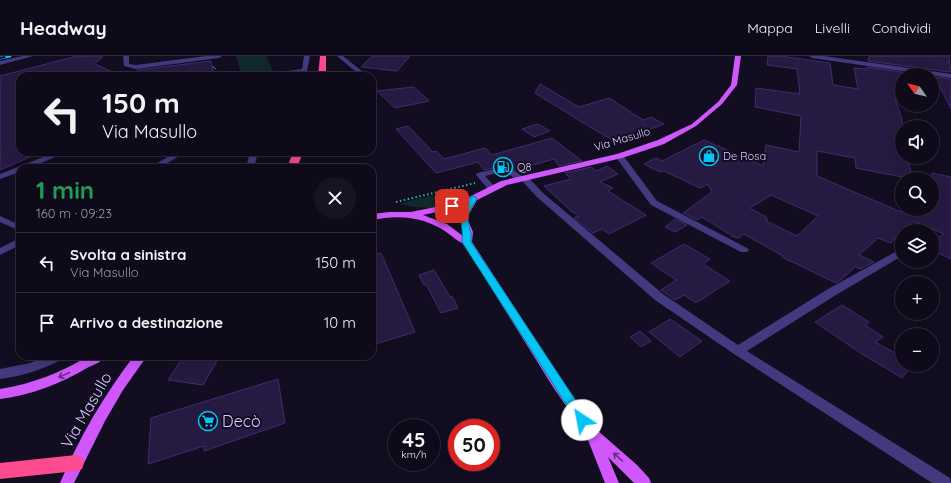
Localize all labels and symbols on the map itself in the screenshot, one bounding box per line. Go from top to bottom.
north arrow [895,68,939,112]
street label: Via Masullo [592,124,652,154]
shop icon: De Rosa [698,145,720,167]
place label: De Rosa [723,149,766,163]
fuel station icon: Q8 [492,156,514,178]
place label: Q8 [517,160,532,174]
pin [435,189,469,223]
street label: Via Masullo [56,368,116,452]
one-way arrow [59,372,71,379]
position arrow [561,399,603,441]
supermarket icon: Decò [197,410,219,432]
place label: Decò [222,411,261,431]
speed limit sign: 50 [448,419,500,471]
one-way arrow [613,452,623,462]

